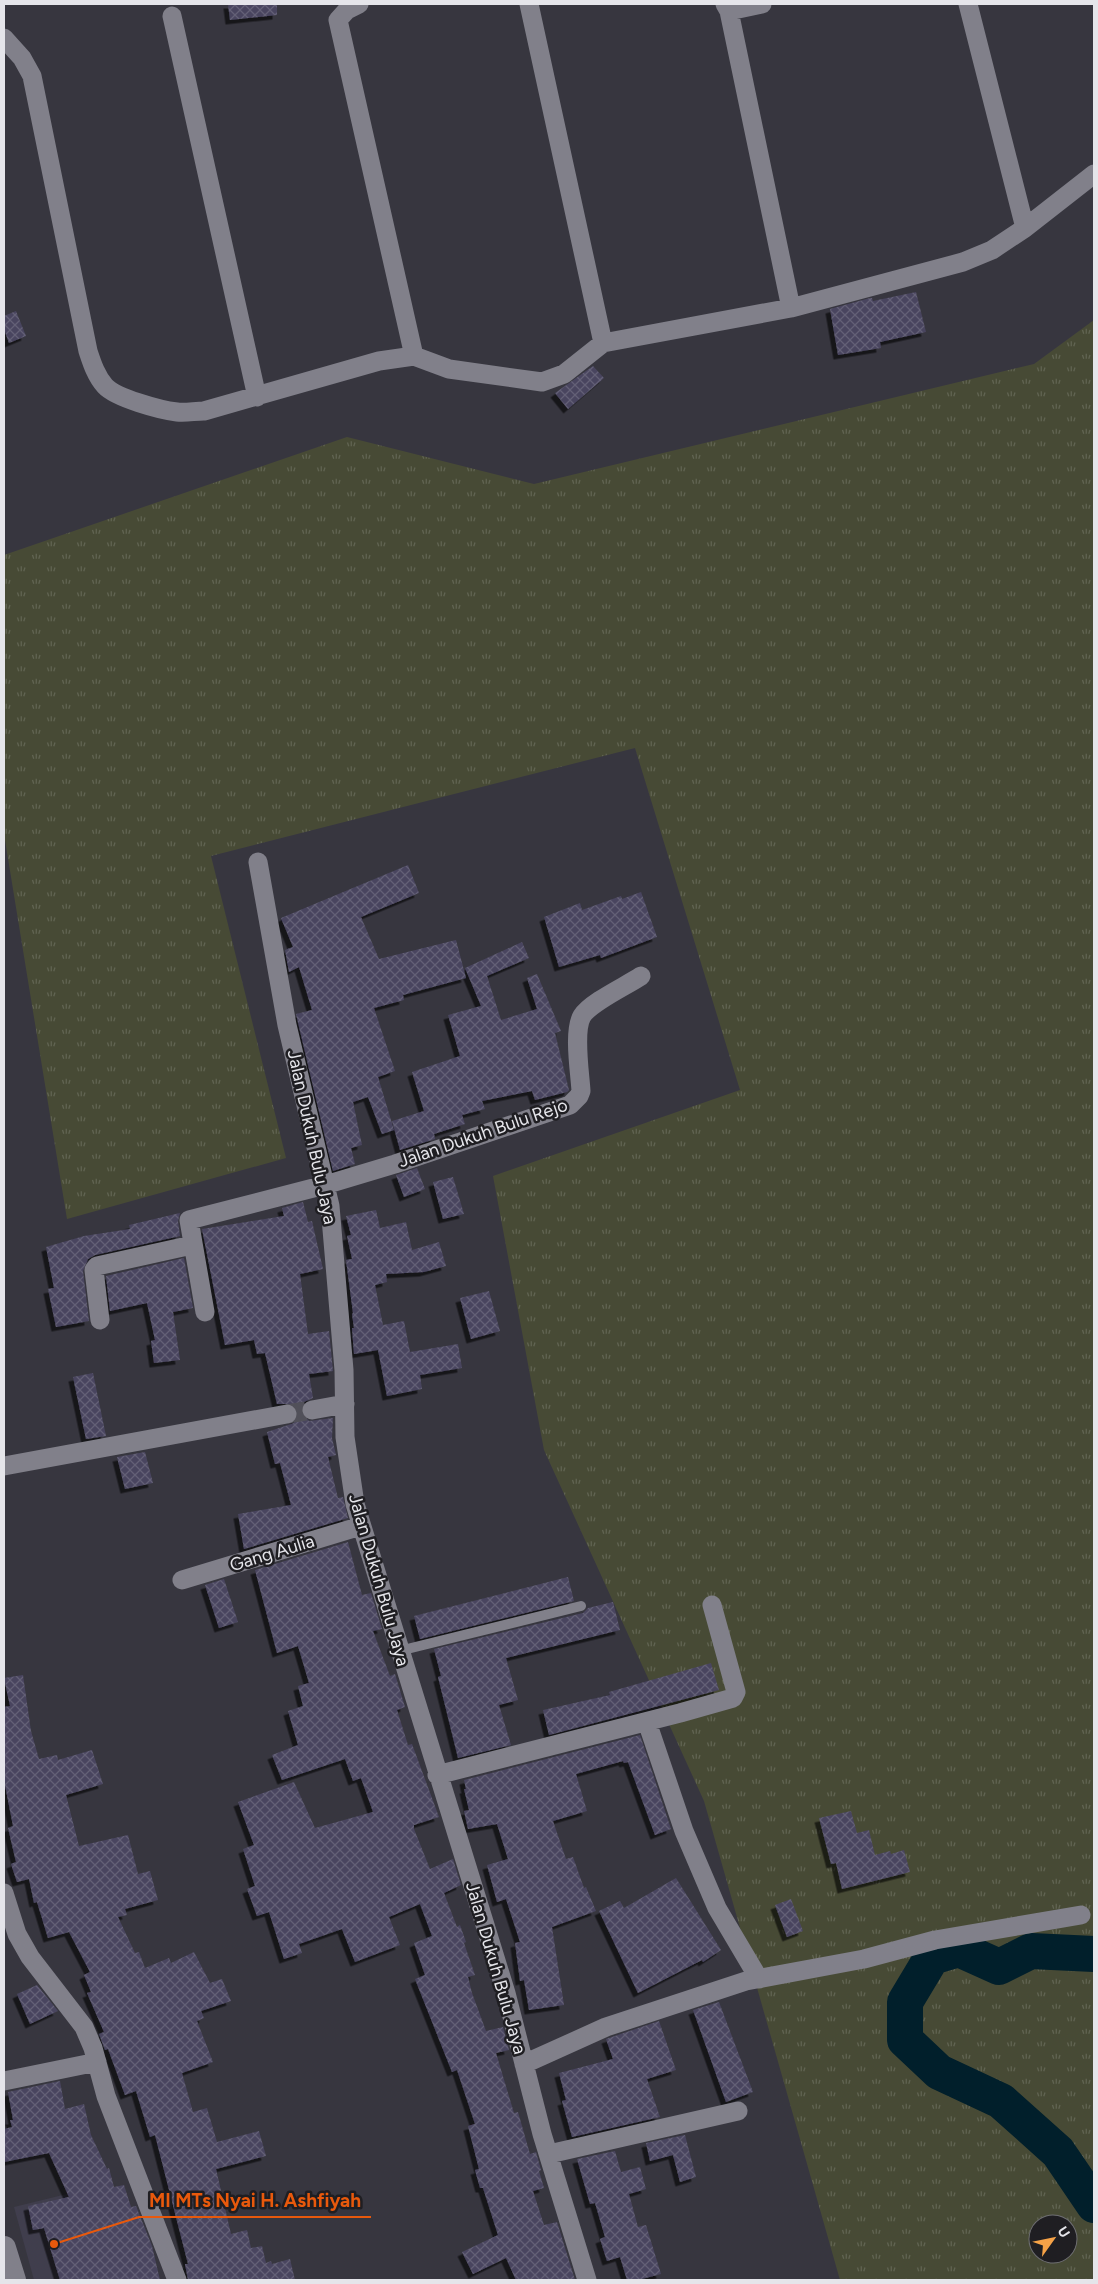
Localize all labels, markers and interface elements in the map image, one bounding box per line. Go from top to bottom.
street label: Jalan Dukuh Bulu Jaya [283,1048,341,1226]
street label: Jalan Dukuh Bulu Rejo [395,1094,571,1172]
street label: Jalan Dukuh Bulu Jaya [344,1491,414,1669]
street label: Gang Aulia [227,1530,317,1576]
street label: Jalan Dukuh Bulu Jaya [461,1879,531,2057]
callout: MI MTs Nyai H. Ashfiyah [139,2183,371,2217]
text: MI MTs Nyai H. Ashfiyah [149,2189,361,2212]
north arrow [1028,2214,1078,2264]
text: U [1054,2223,1073,2241]

